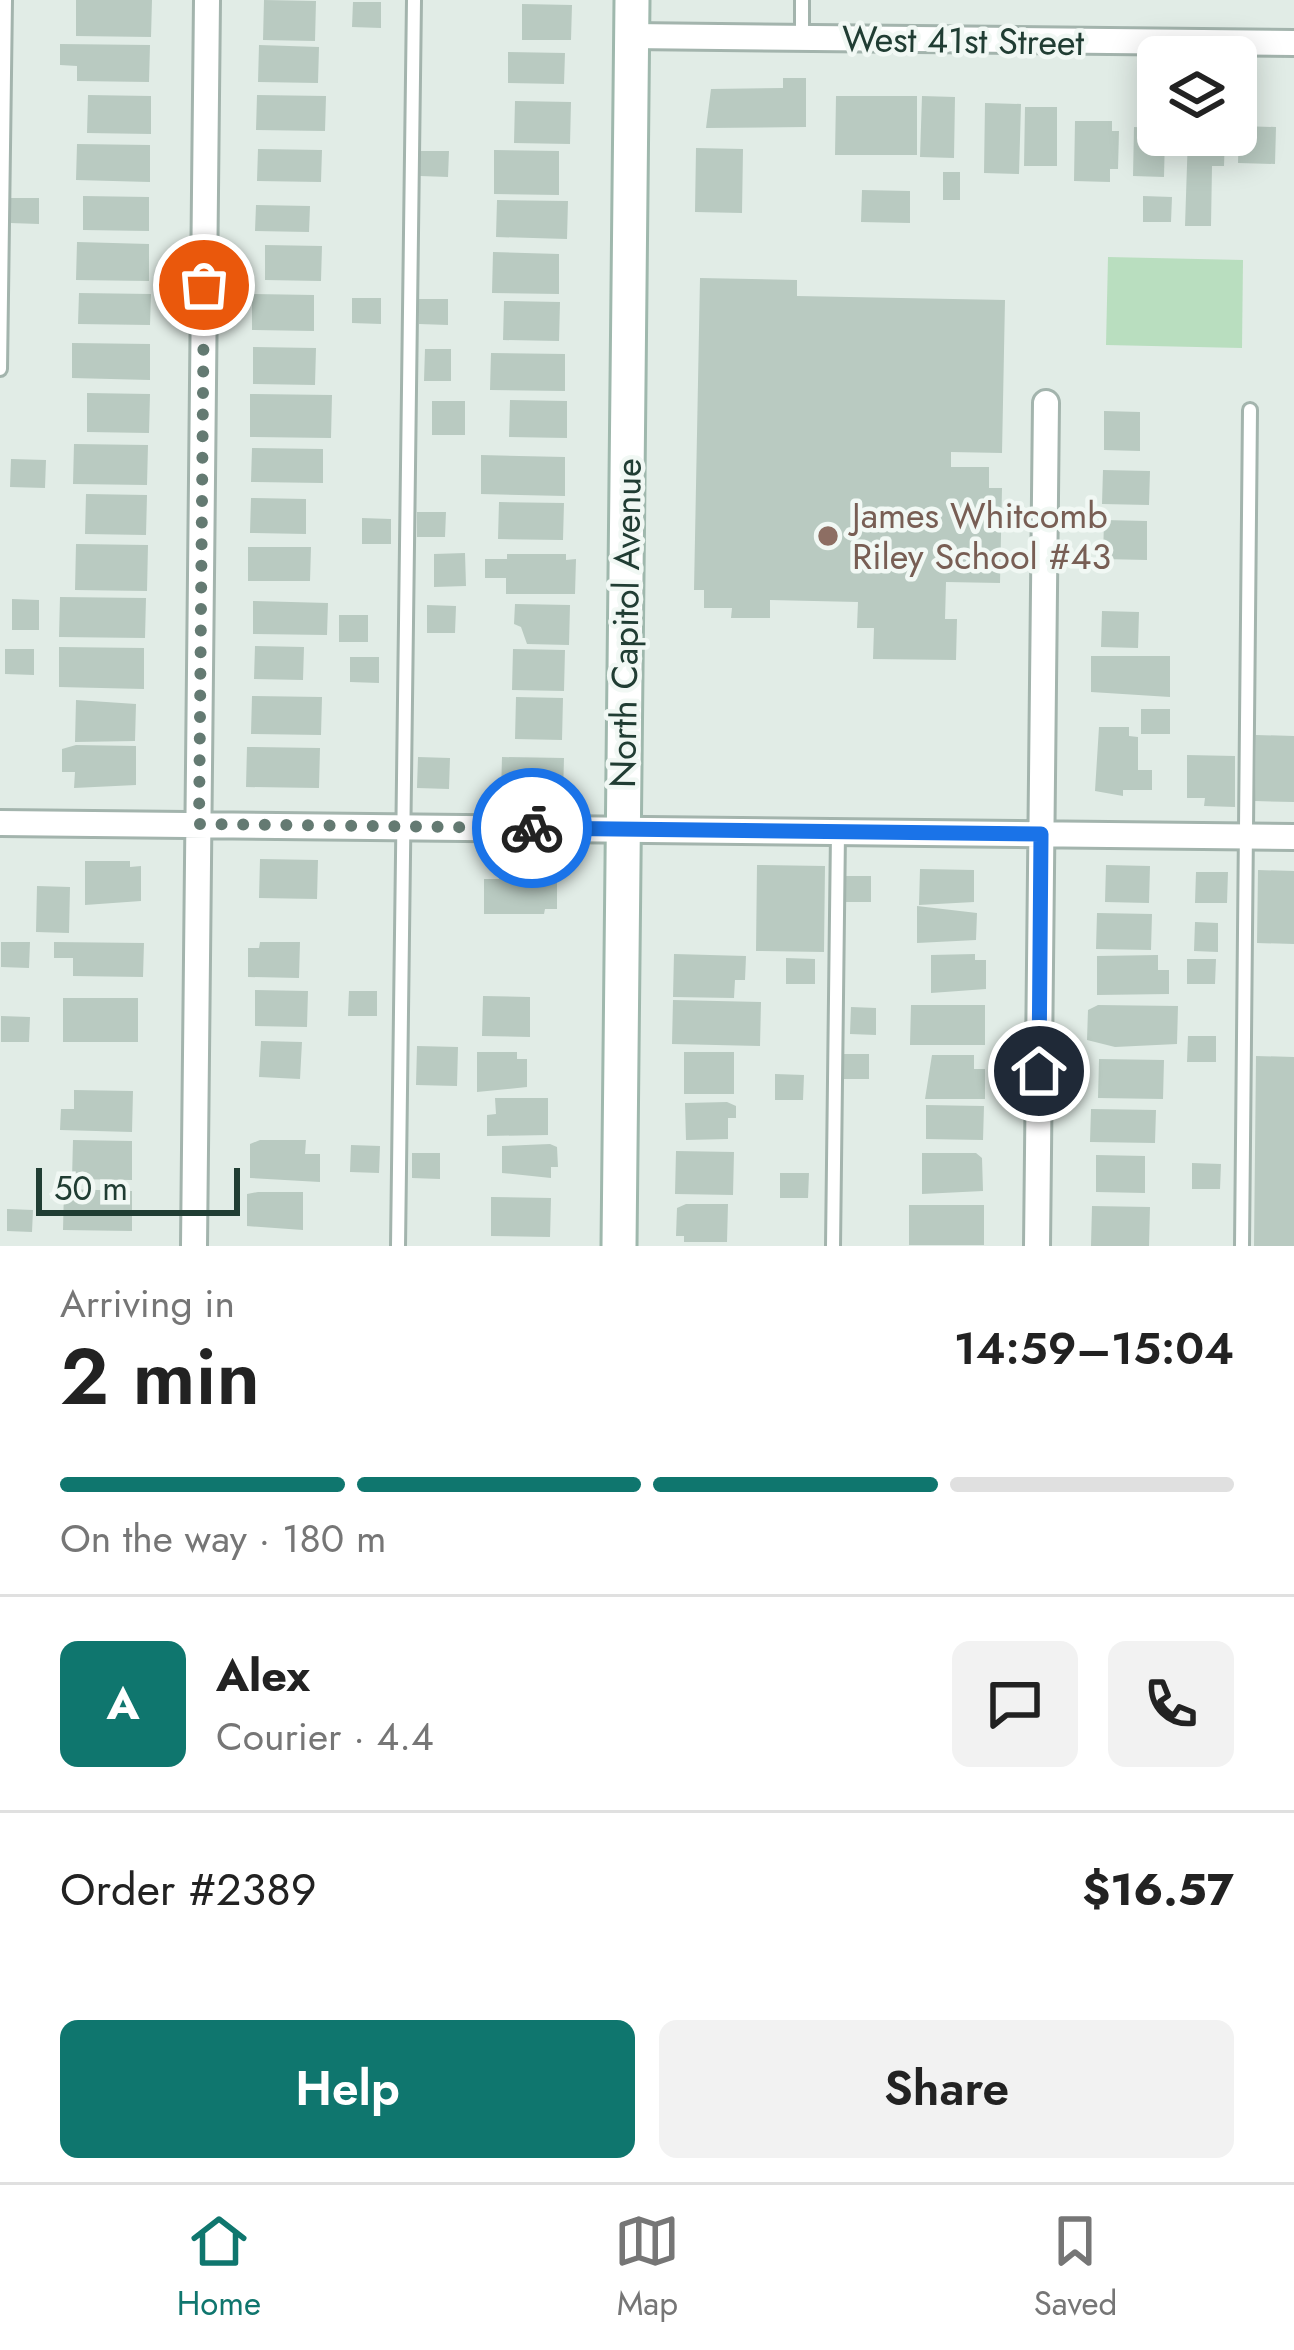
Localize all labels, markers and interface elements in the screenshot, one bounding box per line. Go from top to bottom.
street label: West 41st Street [841,12,1085,68]
map controls [1137,36,1257,156]
button: layers [1137,36,1257,156]
pin [153,234,255,336]
icon: bag [171,252,237,318]
street label: North Capitol Avenue [596,458,654,788]
place label: James Whitcomb Riley School #43 [848,489,1111,582]
marker: James Whitcomb Riley School #43 [815,523,841,549]
courier [472,768,592,888]
icon: bike [499,795,565,861]
pin [988,1020,1090,1122]
icon: home [1006,1038,1072,1104]
scale bar [36,1162,240,1215]
text: 50 m [54,1165,128,1212]
text: Arriving in [60,1275,235,1332]
text: 14:59–15:04 [954,1316,1234,1381]
text: 2 min [60,1321,260,1433]
text: On the way · 180 m [60,1510,386,1567]
button: chat [952,1641,1078,1767]
button: phone [1108,1641,1234,1767]
text: Alex [216,1643,310,1708]
text: A [106,1671,140,1736]
text: Courier · 4.4 [216,1708,434,1765]
text: Order #2389 [60,1857,317,1922]
text: $16.57 [1082,1857,1234,1922]
button: Help [60,2020,635,2158]
button: Share [659,2020,1234,2158]
tab: Home [177,2208,261,2327]
tab: Map [614,2208,680,2327]
tab: Saved [1034,2208,1117,2327]

